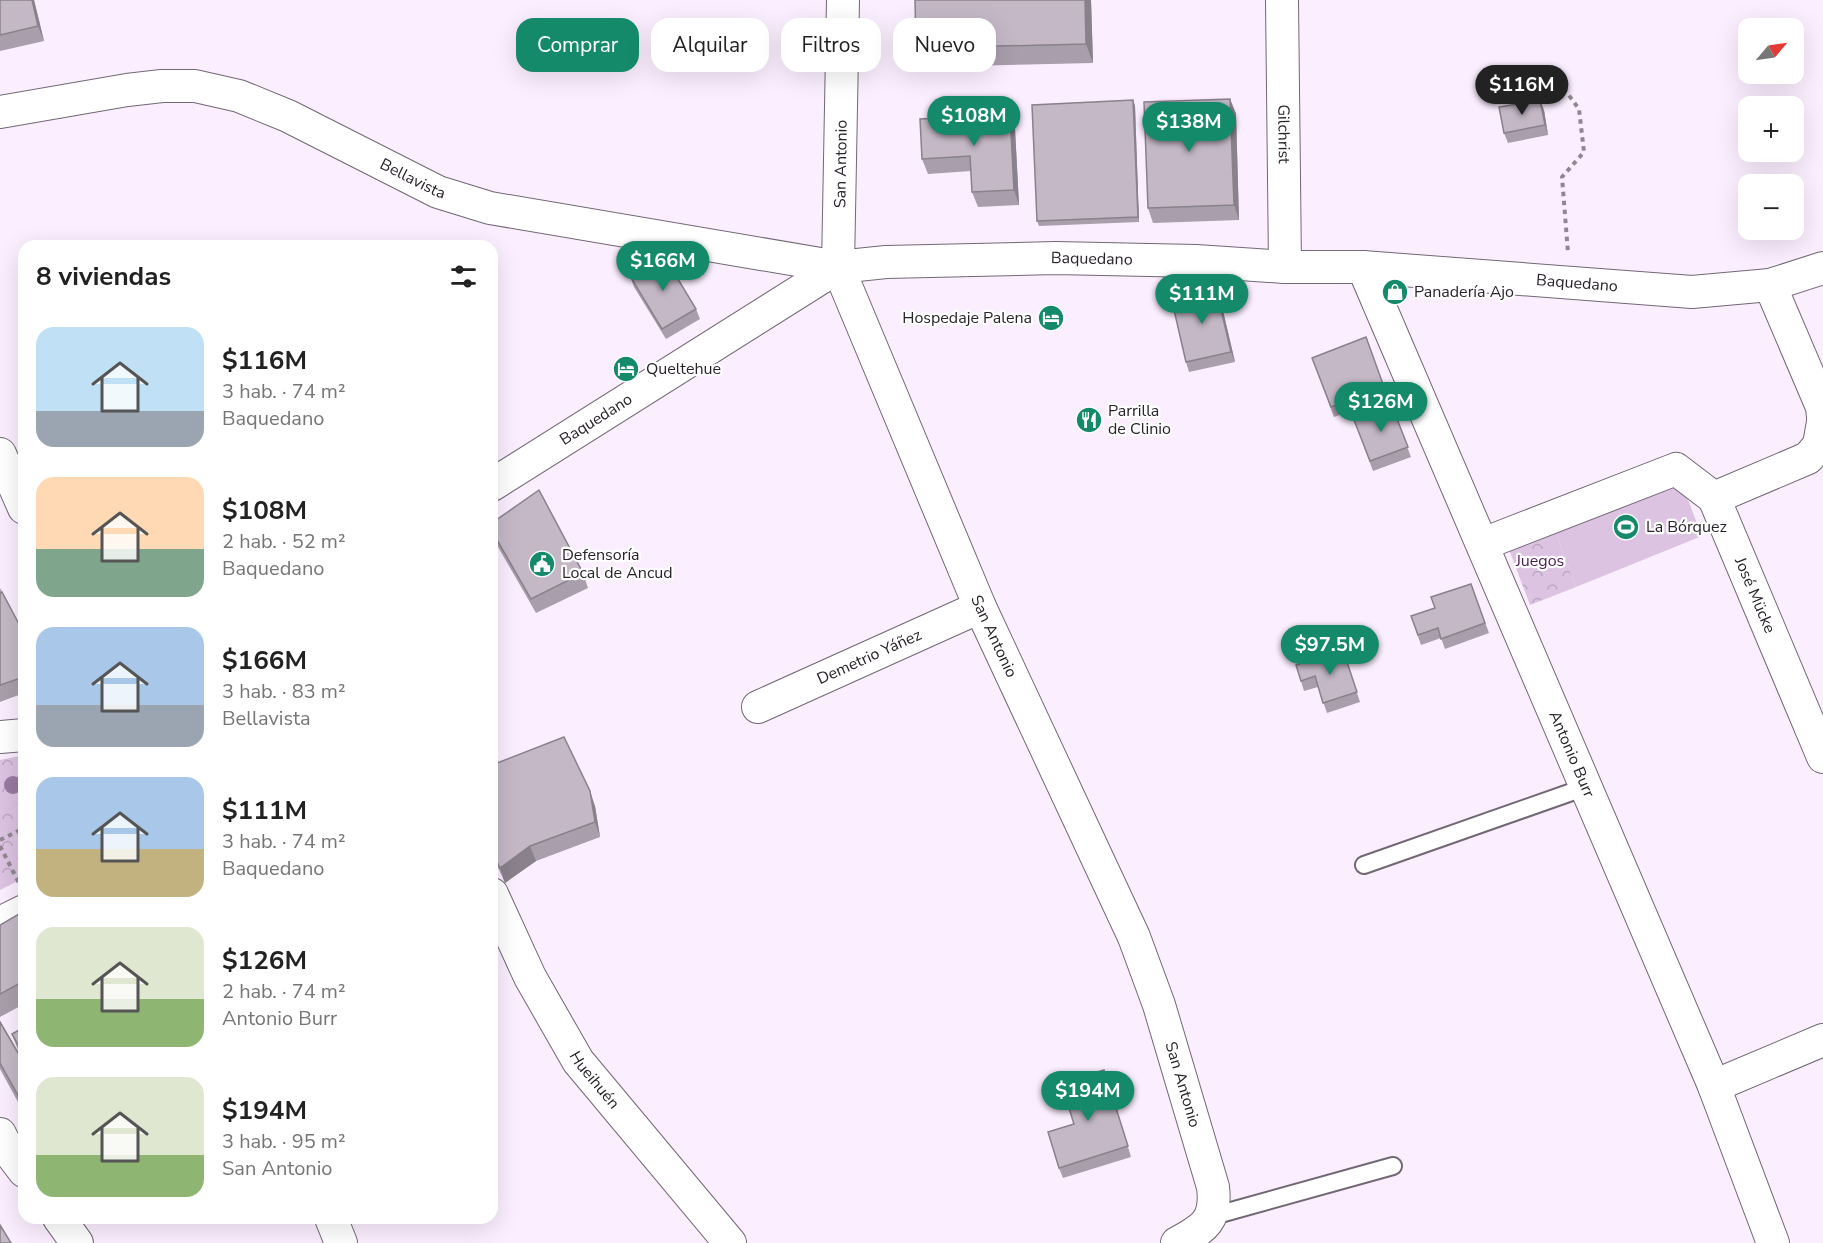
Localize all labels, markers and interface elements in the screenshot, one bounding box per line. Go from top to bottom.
chip: Comprar [516,18,639,72]
chip: Alquilar [651,18,769,72]
chip: Filtros [781,18,881,72]
chip: Nuevo [893,18,996,72]
north arrow [1738,18,1804,84]
map controls [1738,18,1804,240]
pin: $116M [1480,65,1564,116]
text: $116M [1489,71,1555,98]
pin: $108M [932,96,1016,147]
button: + [1738,96,1804,162]
text: $108M [941,102,1007,129]
pin: $138M [1147,102,1231,153]
street label: Gilchrist [1272,104,1295,164]
text: $138M [1156,108,1222,135]
street label: San Antonio [829,120,853,208]
street label: Bellavista [376,153,448,205]
button: − [1738,174,1804,240]
pin: $166M [621,241,705,292]
text: $166M [630,247,696,274]
street label: Baquedano [1051,247,1133,271]
text: 8 viviendas [36,259,171,294]
icon: filters [447,260,480,293]
street label: Baquedano [1535,269,1619,297]
pin: $111M [1160,274,1244,325]
shop icon: Panadería Ajo [1380,277,1410,307]
text: $111M [1169,280,1235,307]
place label: Panadería Ajo [1414,281,1514,303]
hotel icon: Hospedaje Palena [1036,303,1066,333]
place label: Hospedaje Palena [902,307,1032,329]
text: $116M [222,343,307,378]
icon: home [84,351,156,423]
hotel icon: Queltehue [611,354,641,384]
place label: Queltehue [646,358,721,380]
text: 3 hab. · 74 m² [222,378,346,405]
pin: $126M [1339,382,1423,433]
street label: Baquedano [556,388,637,451]
text: $126M [1348,388,1414,415]
place label: Parrilla de Clinio [1108,400,1171,440]
text: Baquedano [222,405,324,432]
restaurant icon: Parrilla de Clinio [1074,405,1104,435]
text: $108M [222,493,307,528]
icon: home [84,501,156,573]
sports icon: La Bórquez [1611,512,1641,542]
place label: La Bórquez [1646,516,1727,538]
text: 2 hab. · 52 m² [222,528,346,555]
place label: Defensoría Local de Ancud [562,544,673,584]
public building icon: Defensoría Local de Ancud [527,549,557,579]
park label: Juegos [1515,550,1564,572]
street label: José Mücke [1729,553,1781,637]
text: Baquedano [222,555,324,582]
street label: San Antonio [965,592,1022,681]
street label: Demetrio Yáñez [813,624,925,690]
pin: $97.5M [1281,625,1379,676]
text: $97.5M [1295,631,1365,658]
text: $166M [222,643,307,678]
icon: home [84,651,156,723]
text: 3 hab. · 83 m² [222,678,346,705]
text: Bellavista [222,705,311,732]
street label: Antonio Burr [1543,707,1600,801]
text: $111M [222,793,307,828]
icon: home [84,801,156,873]
text: 3 hab. · 74 m² [222,828,346,855]
text: Baquedano [222,855,324,882]
text: $126M [222,943,307,978]
icon: home [84,951,156,1023]
text: 2 hab. · 74 m² [222,978,346,1005]
text: Antonio Burr [222,1005,337,1032]
street label: San Antonio [1159,1039,1206,1130]
street label: Hueihuén [564,1047,625,1114]
pin: $194M [1046,1071,1130,1122]
text: $194M [1055,1077,1121,1104]
text: $194M [222,1093,307,1128]
icon: home [84,1101,156,1173]
text: 3 hab. · 95 m² [222,1128,346,1155]
text: San Antonio [222,1155,332,1182]

